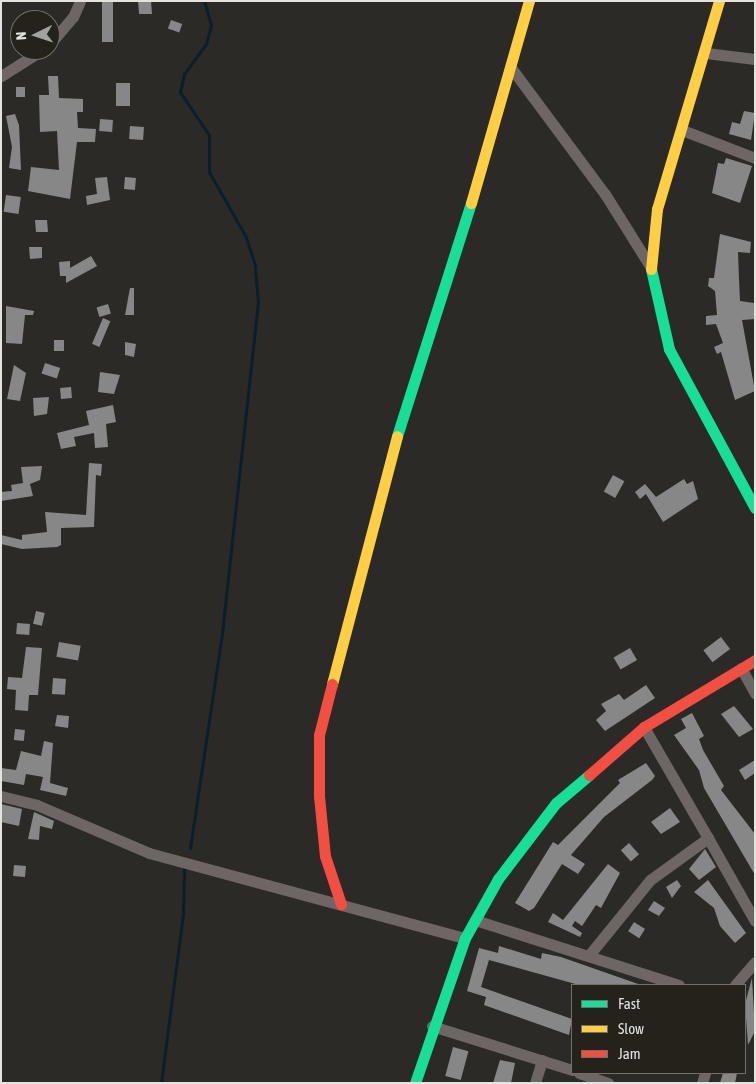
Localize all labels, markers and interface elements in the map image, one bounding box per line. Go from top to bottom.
north arrow [10,10,60,60]
text: N [13,31,29,41]
legend [571,984,746,1074]
text: Fast [618,995,640,1012]
text: Slow [618,1020,644,1037]
text: Jam [618,1045,641,1062]

